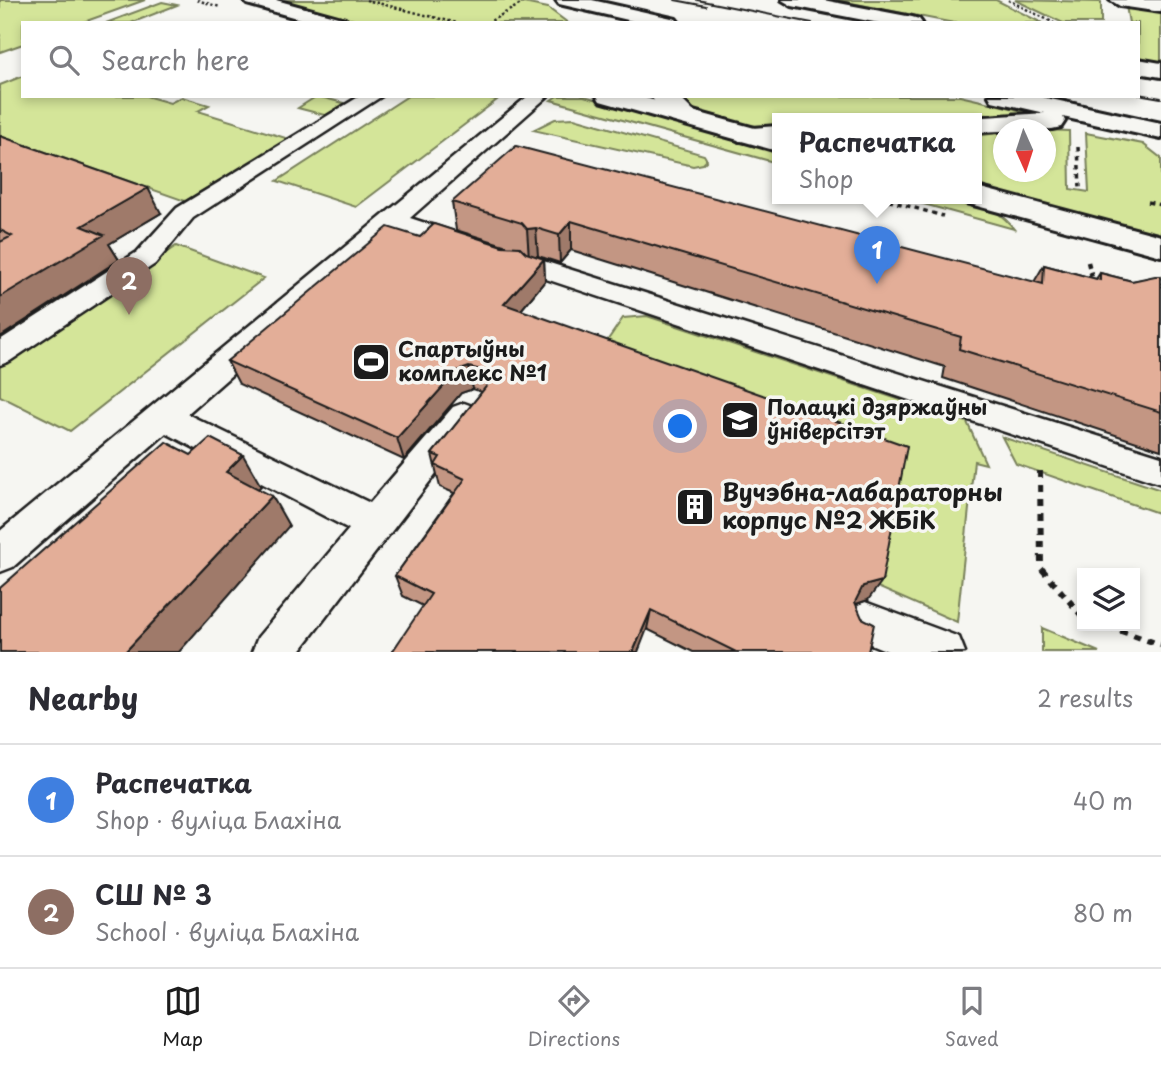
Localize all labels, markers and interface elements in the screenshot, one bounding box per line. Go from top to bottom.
search box [21,21,1140,98]
text: Search here [101,40,250,79]
icon: search [45,41,83,79]
popup [772,113,982,204]
north arrow [993,119,1056,182]
text: Распечатка [798,122,956,161]
text: Shop [798,161,853,196]
pin: 1 [854,226,900,284]
pin: 2 [106,257,152,315]
place label: Спартыўны комплекс №1 [398,332,547,388]
sports icon: Спартыўны комплекс №1 [350,341,392,383]
place label: Полацкі дзяржаўны ўніверсітэт [767,390,987,446]
school or university icon: Полацкі дзяржаўны ўніверсітэт [719,399,761,441]
your location [663,409,697,443]
place label: Вучэбна-лабараторны корпус №2 ЖБіК [722,473,1003,537]
building icon: Вучэбна-лабараторны корпус №2 ЖБіК [674,486,716,528]
map controls [1077,568,1140,631]
button: layers [1077,568,1140,631]
text: Nearby [28,675,138,720]
text: 2 results [1037,680,1133,715]
text: Распечатка [95,763,252,802]
text: 1 [46,783,57,818]
text: 40 m [1073,783,1133,818]
text: Shop · вуліца Блахіна [95,802,341,837]
text: СШ № 3 [95,875,212,914]
text: 2 [43,895,59,930]
text: 80 m [1073,895,1133,930]
text: School · вуліца Блахіна [95,914,359,949]
tab: Map [162,982,203,1052]
tab: Directions [528,982,620,1052]
tab: Saved [945,982,999,1052]

